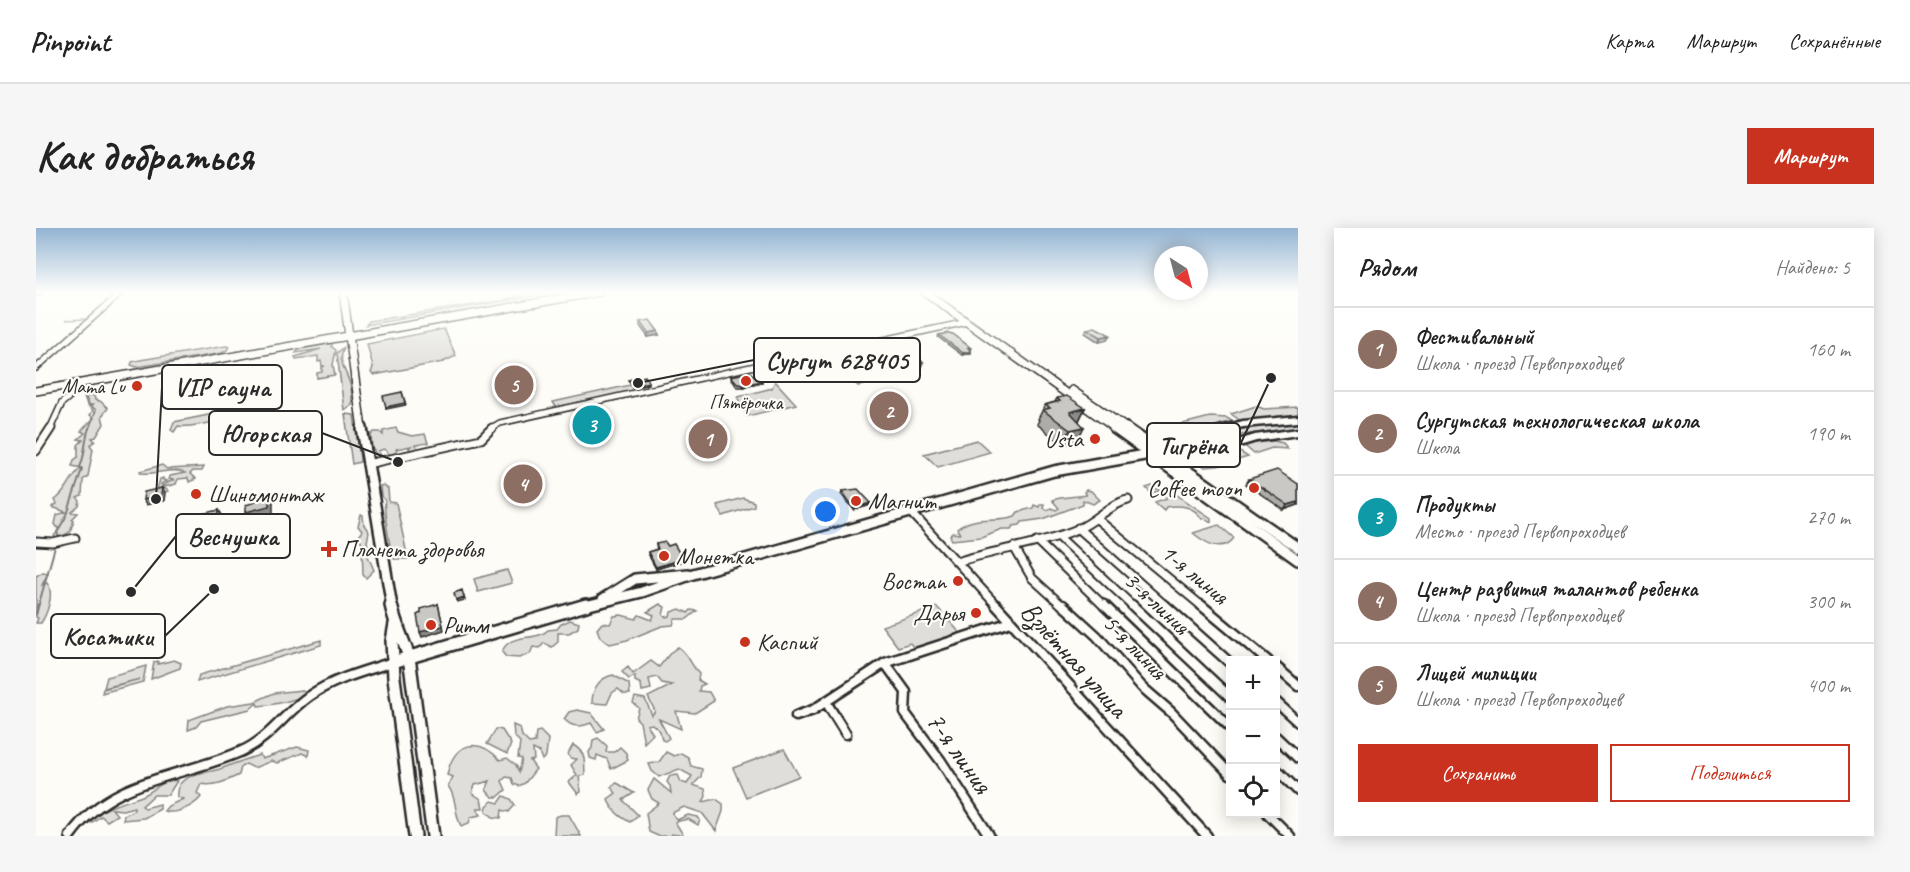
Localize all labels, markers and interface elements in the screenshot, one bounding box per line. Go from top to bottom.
text: Pinpoint [30,24,110,59]
text: Карта [1605,28,1654,54]
text: Маршрут [1687,28,1756,54]
text: Сохранённые [1789,28,1880,54]
button: Маршрут [1747,128,1874,184]
text: Как добраться [36,130,253,183]
north arrow [1154,246,1208,300]
text: Рядом [1358,251,1416,284]
text: Найдено: 5 [1775,255,1850,280]
text: Фестивальный [1415,323,1534,351]
text: 1 [1373,337,1382,362]
text: 160 m [1807,337,1850,362]
callout: Сургут 628405 [754,338,920,382]
text: Сургут 628405 [766,344,911,377]
text: Школа · проезд Первопроходцев [1415,351,1621,376]
pin: 5 [494,362,534,408]
callout: VIP сауна [162,365,282,409]
text: VIP сауна [174,371,273,404]
place label: Mama Lu [62,374,127,399]
marker: Пятёрочка [739,374,753,388]
marker: Mama Lu [130,379,144,393]
pin: 2 [870,388,908,434]
place label: Пятёрочка [709,390,785,415]
pin: 3 [572,402,612,448]
text: Сургутская технологическая школа [1415,407,1699,435]
callout: Югорская [209,411,322,455]
pin: 1 [688,416,728,462]
text: Югорская [222,417,312,450]
text: 2 [1373,421,1382,446]
text: 190 m [1807,421,1850,446]
callout: Тигрёна [1147,423,1240,467]
place label: Usta [1045,424,1084,454]
text: Тигрёна [1159,429,1230,462]
marker: Usta [1088,432,1102,446]
text: Школа [1415,435,1459,460]
pin: 4 [504,462,542,506]
place label: Coffee moon [1147,473,1242,503]
place label: Шиномонтаж [208,479,325,509]
marker: Coffee moon [1247,481,1261,495]
place label: Магнит [868,486,937,516]
marker: Шиномонтаж [189,487,203,501]
text: Продукты [1415,491,1494,519]
marker: Магнит [849,494,863,508]
your location [811,497,840,526]
text: 3 [1373,505,1382,530]
text: 270 m [1807,505,1850,530]
callout: Веснушка [176,514,290,558]
text: Место · проезд Первопроходцев [1415,519,1625,544]
text: Веснушка [188,520,281,553]
place label: Планета здоровья [341,534,485,565]
street label: 1-я линия [1155,537,1236,612]
place label: Монетка [676,541,755,571]
marker: Планета здоровья [322,542,336,556]
marker: Монетка [657,549,671,563]
street label: 3-я линия [1118,565,1197,642]
place label: Bocman [881,566,947,596]
marker: Bocman [951,574,965,588]
text: Центр развития талантов ребенка [1415,575,1698,603]
text: 4 [1373,589,1382,614]
text: 300 m [1807,589,1850,614]
street label: Взлётная улица [1013,594,1137,727]
place label: Дарья [913,598,966,628]
text: Школа · проезд Первопроходцев [1415,603,1621,628]
marker: Дарья [969,606,983,620]
street label: 5-я линия [1097,608,1174,687]
place label: Ритм [443,610,490,640]
callout: Косатики [51,614,165,658]
marker: Ритм [424,618,438,632]
text: Косатики [63,620,155,653]
place label: Каспий [757,627,820,657]
marker: Каспий [738,635,752,649]
map controls [1226,656,1280,818]
button: + [1226,656,1280,710]
text: Лицей милиции [1415,659,1535,687]
text: 5 [1373,673,1382,698]
text: 400 m [1807,673,1850,698]
text: Школа · проезд Первопроходцев [1415,687,1621,712]
street label: 7-я линия [919,704,1001,801]
button: − [1226,710,1280,764]
button: Сохранить [1358,744,1598,802]
button: Поделиться [1610,744,1850,802]
button: locate [1226,764,1280,818]

